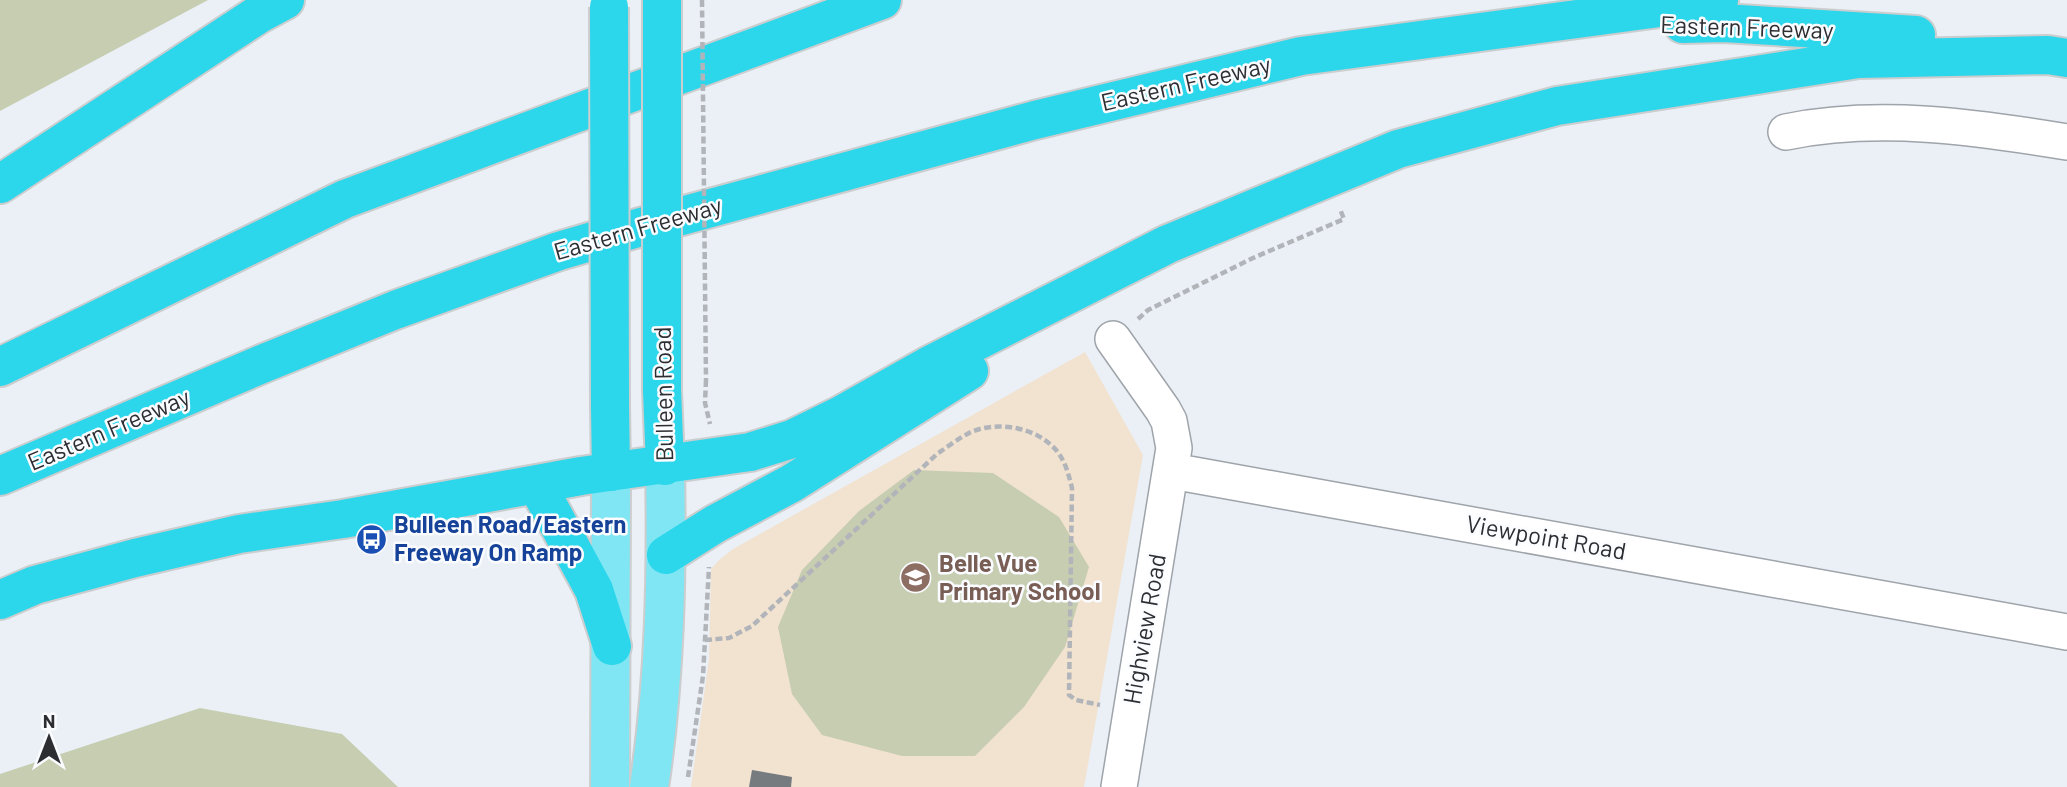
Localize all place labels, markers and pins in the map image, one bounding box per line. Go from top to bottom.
place label: Bulleen Road/Eastern Freeway On Ramp [394,509,626,566]
bus stop icon: Bulleen Road/Eastern Freeway On Ramp [354,522,388,556]
place label: Belle Vue Primary School [939,548,1101,605]
school or university icon: Belle Vue Primary School [899,561,933,595]

